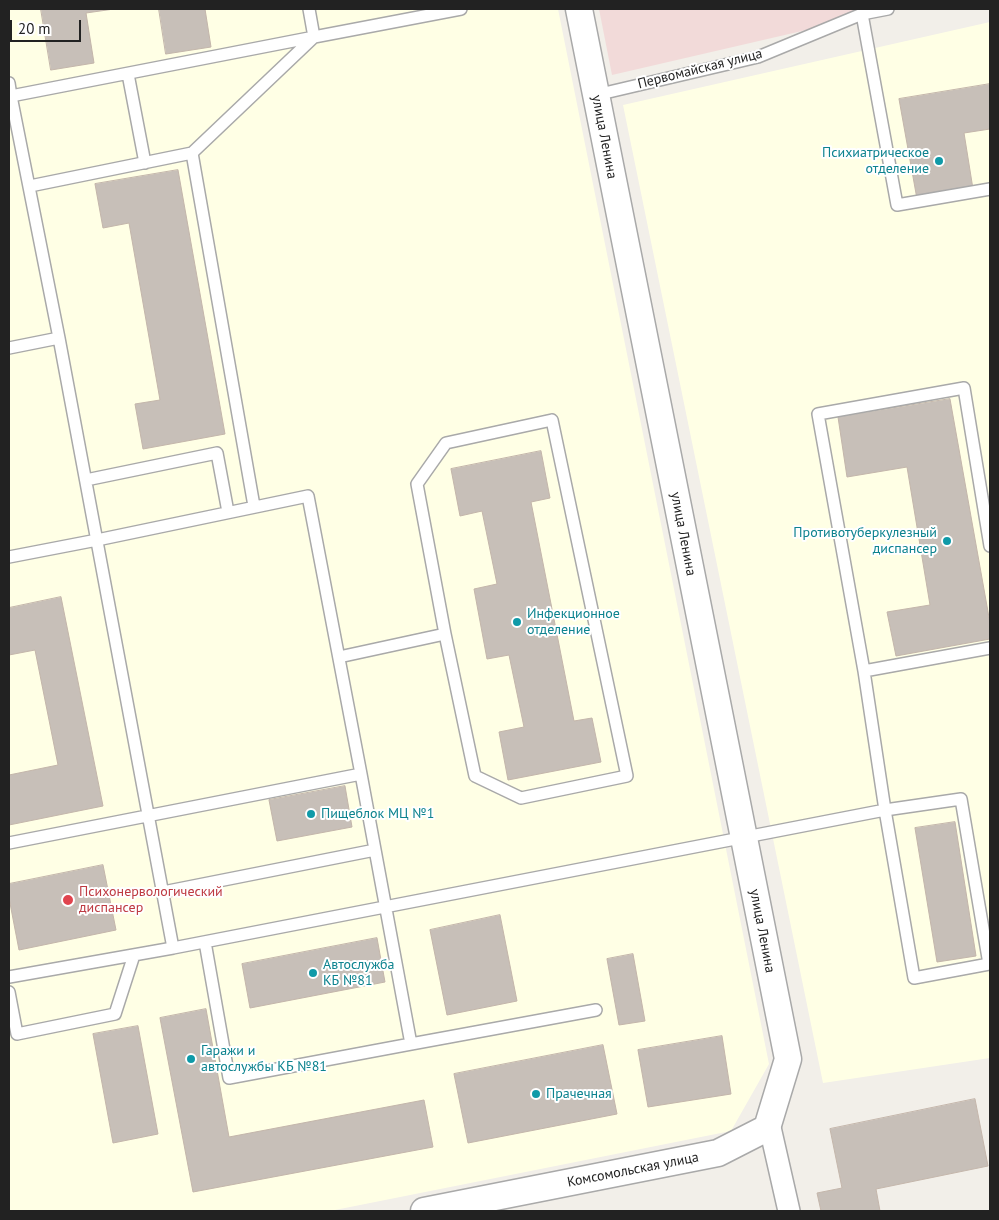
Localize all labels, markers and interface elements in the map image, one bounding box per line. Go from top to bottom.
scale bar [12,10,84,42]
text: 20 m [18,19,51,38]
street label: Первомайская улица [636,45,764,93]
street label: улица Ленина [588,94,620,180]
place label: Психиатрическое отделение [822,145,929,178]
marker: Психиатрическое отделение [933,155,945,167]
street label: улица Ленина [667,491,699,577]
place label: Противотуберкулезный диспансер [793,525,937,558]
marker: Противотуберкулезный диспансер [941,535,953,547]
place label: Инфекционное отделение [527,606,620,638]
marker: Инфекционное отделение [511,616,523,628]
place label: Пищеблок МЦ №1 [321,806,434,822]
marker: Пищеблок МЦ №1 [305,808,317,820]
place label: Психонервологический диспансер [79,884,223,916]
street label: улица Ленина [746,888,778,974]
marker: Психонервологический диспансер [61,893,75,907]
place label: Автослужба КБ №81 [323,957,395,990]
marker: Автослужба КБ №81 [307,967,319,979]
place label: Гаражи и автослужбы КБ №81 [201,1043,327,1076]
marker: Гаражи и автослужбы КБ №81 [185,1053,197,1065]
place label: Прачечная [546,1086,612,1102]
marker: Прачечная [530,1088,542,1100]
street label: Комсомольская улица [566,1149,700,1191]

